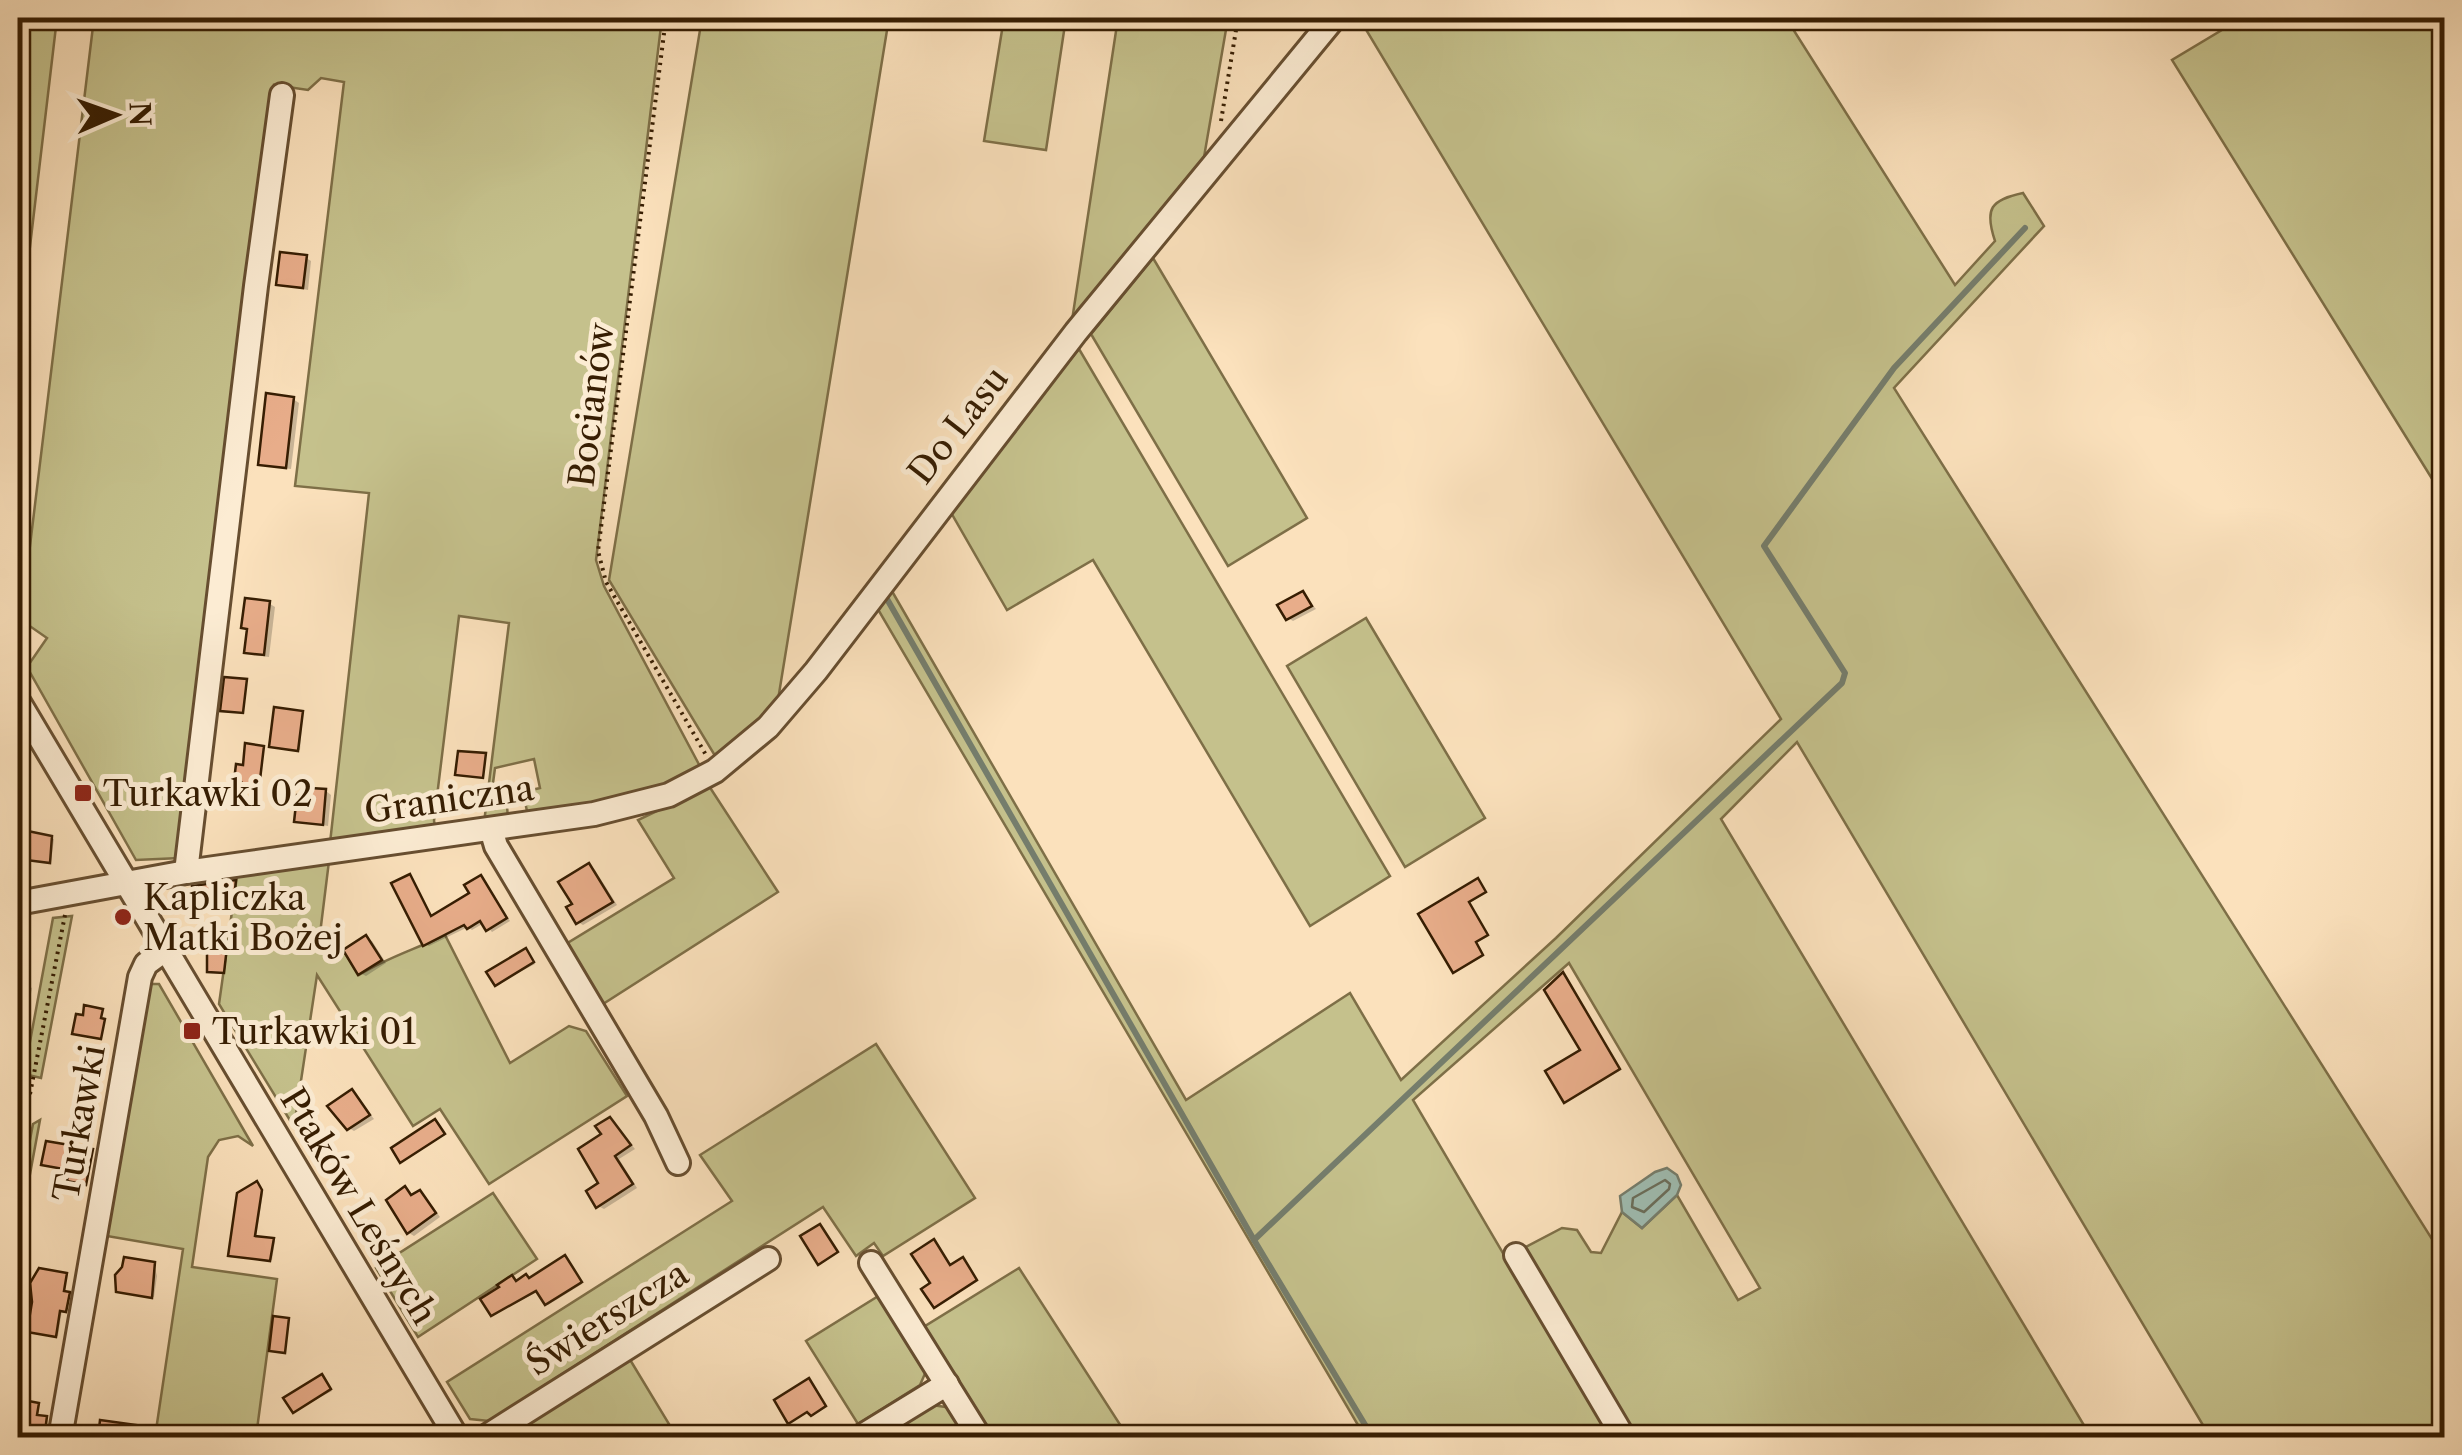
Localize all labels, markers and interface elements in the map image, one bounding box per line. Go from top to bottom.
north arrow [65,65,165,165]
text: N [123,101,157,127]
street label: Bocianów [560,320,623,489]
street label: Do Lasu [899,358,1017,492]
street label: Graniczna [362,766,537,832]
place label: Turkawki 02 [103,772,313,815]
marker: Turkawki 02 [72,782,94,804]
place label: Kapliczka Matki Bożej [143,876,343,959]
marker: Kapliczka Matki Bożej [112,906,134,928]
place label: Turkawki 01 [212,1010,417,1053]
marker: Turkawki 01 [181,1020,203,1042]
street label: Turkawki [44,1041,114,1205]
street label: Ptaków Leśnych [272,1080,447,1332]
street label: Świerszcza [518,1251,696,1385]

